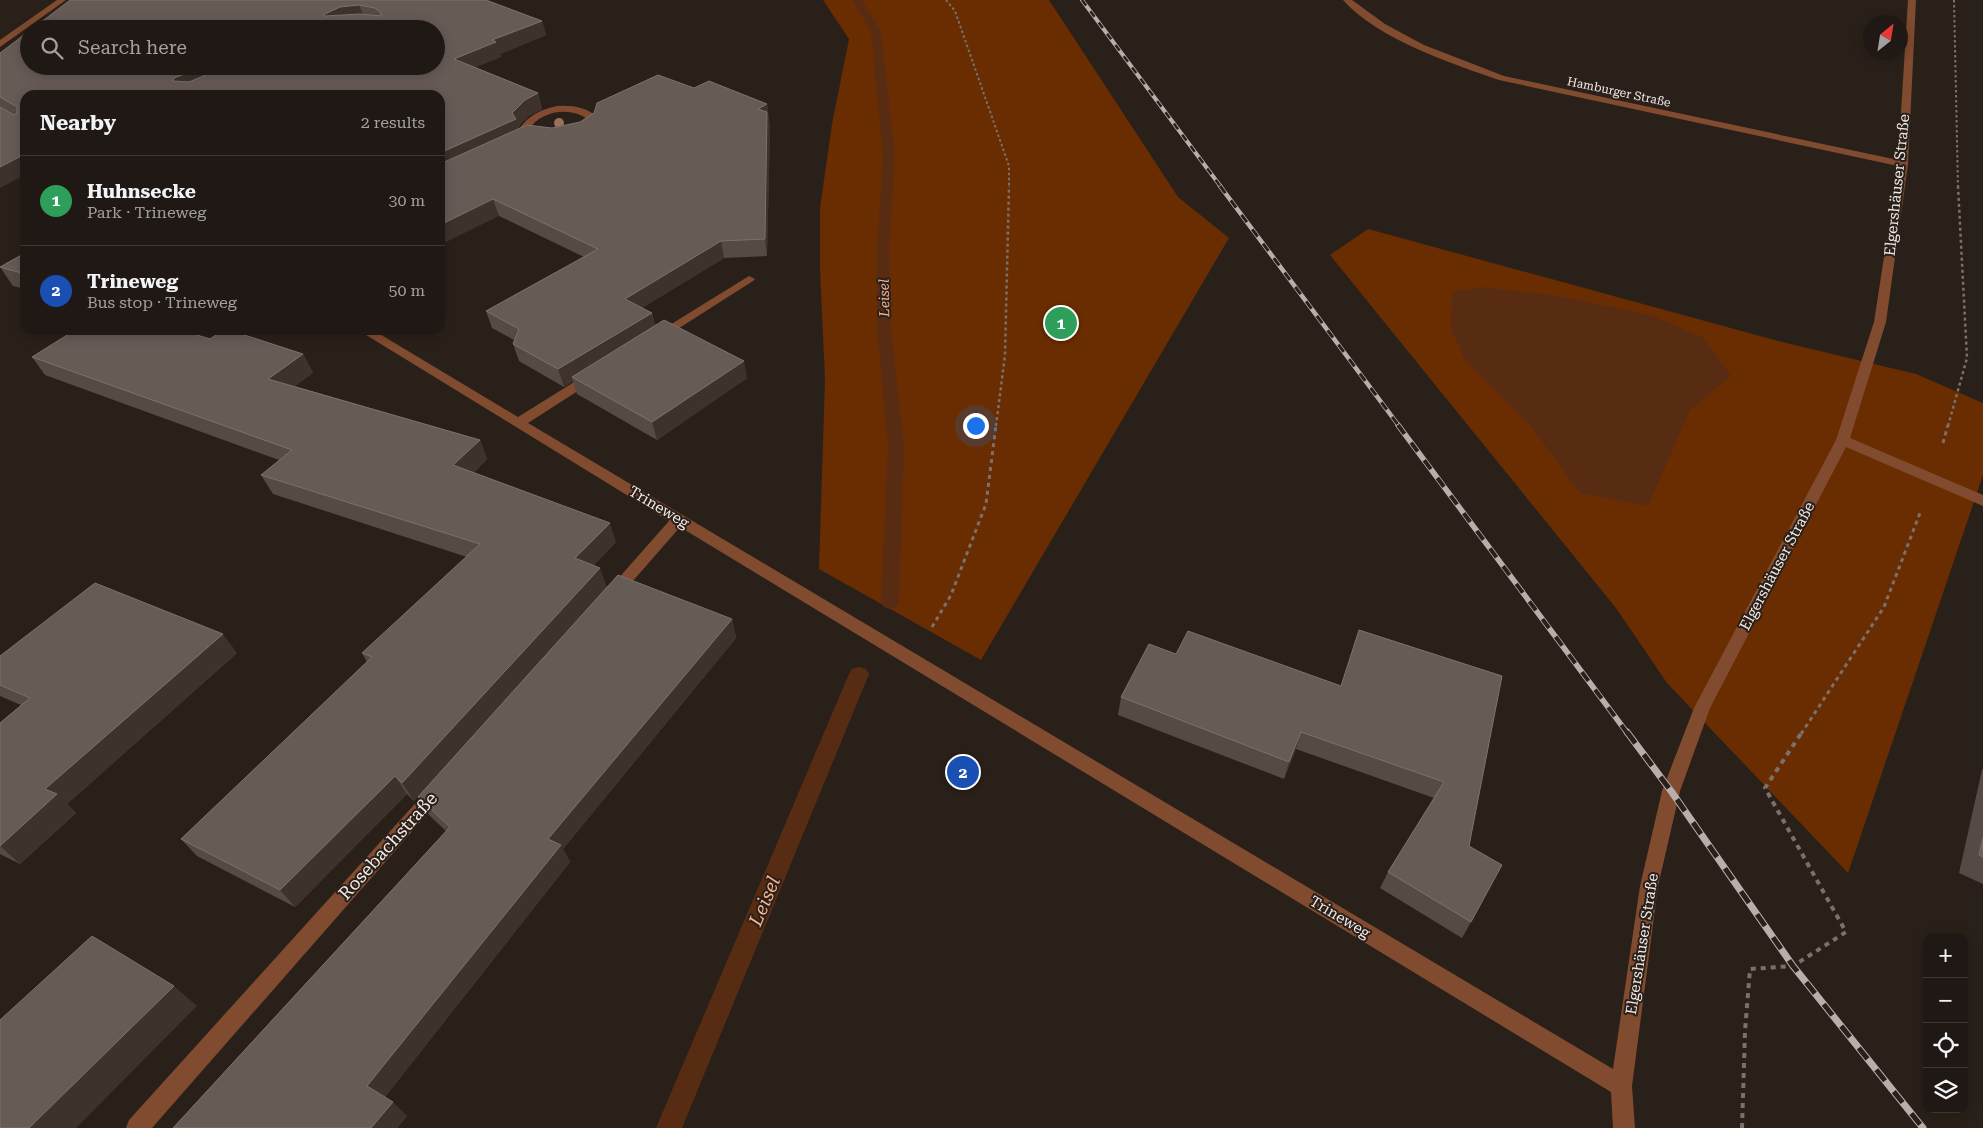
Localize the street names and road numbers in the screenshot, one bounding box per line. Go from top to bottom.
street label: Hamburger Straße [1566,74,1672,110]
street label: Elgershäuser Straße [1881,113,1913,257]
street label: Trineweg [625,482,693,532]
street label: Elgershäuser Straße [1736,499,1818,633]
street label: Rosebachstraße [334,787,442,904]
street label: Elgershäuser Straße [1622,872,1662,1016]
street label: Trineweg [1306,892,1374,942]

